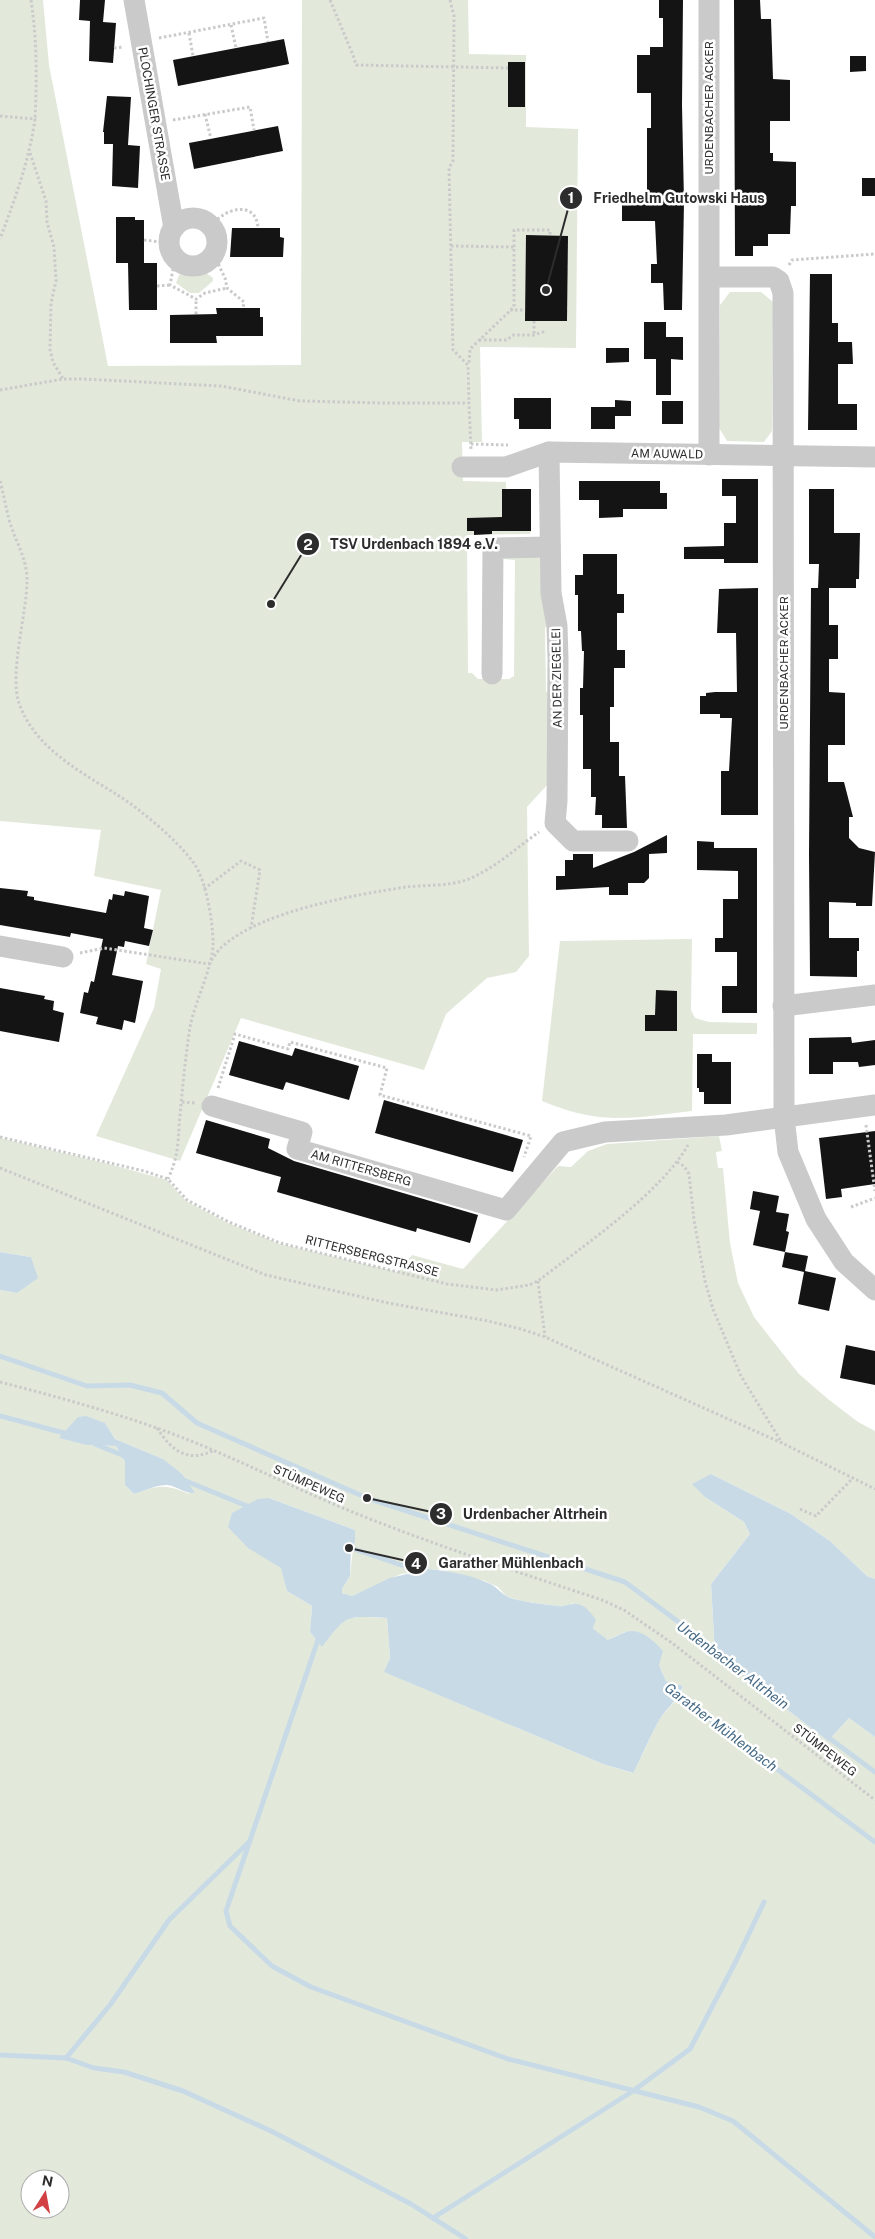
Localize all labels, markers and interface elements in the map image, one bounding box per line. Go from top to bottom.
street label: URDENBACHER ACKER [702,41,716,175]
street label: PLOCHINGER STRASSE [135,46,173,182]
callout: Friedhelm Gutowski Haus [558,184,774,213]
text: 1 [568,189,574,206]
text: Friedhelm Gutowski Haus [593,190,765,206]
street label: AM AUWALD [631,446,703,462]
callout: TSV Urdenbach 1894 e.V. [295,530,508,559]
text: 2 [303,536,313,553]
text: TSV Urdenbach 1894 e.V. [330,536,498,552]
street label: URDENBACHER ACKER [777,596,791,730]
street label: AN DER ZIEGELEI [549,628,565,728]
street label: AM RITTERSBERG [309,1147,413,1189]
street label: RITTERSBERGSTRASSE [304,1233,440,1279]
street label: STÜMPEWEG [271,1462,347,1506]
callout: Urdenbacher Altrhein [428,1499,618,1528]
text: 3 [436,1505,446,1522]
text: Urdenbacher Altrhein [463,1506,607,1522]
callout: Garather Mühlenbach [403,1549,594,1578]
text: 4 [411,1555,421,1572]
text: Garather Mühlenbach [438,1555,584,1571]
water label: Urdenbacher Altrhein [674,1618,792,1712]
water label: Garather Mühlenbach [662,1679,780,1775]
street label: STÜMPEWEG [790,1721,860,1779]
north arrow [20,2169,70,2219]
text: N [41,2172,54,2190]

